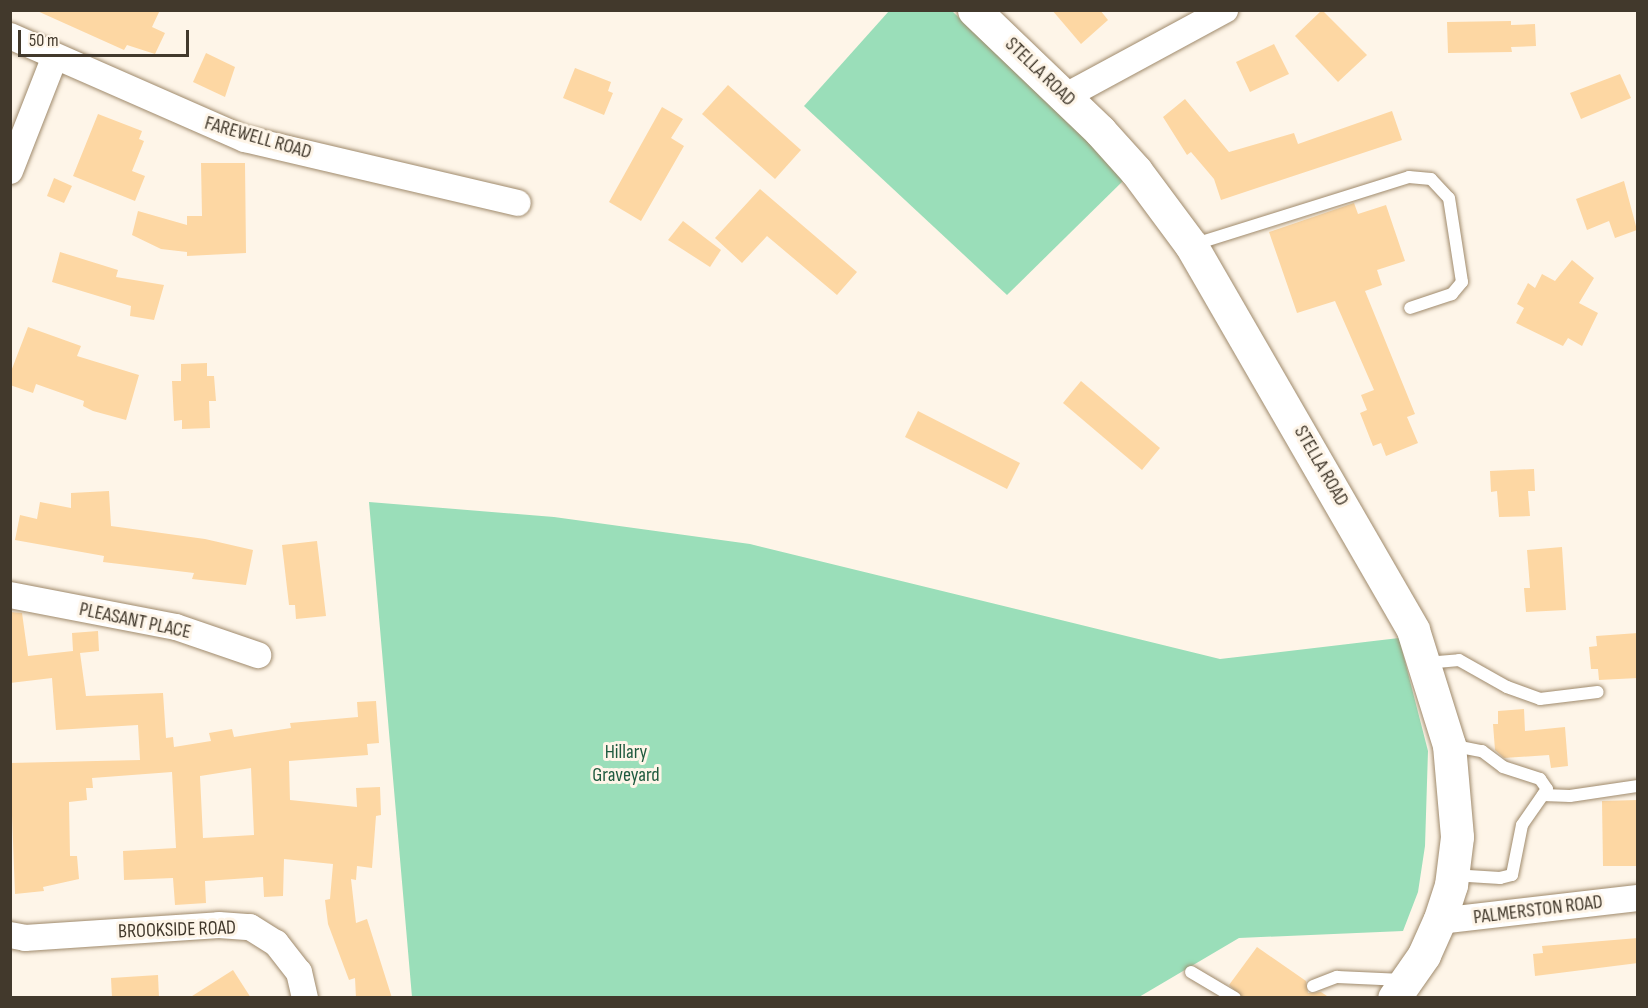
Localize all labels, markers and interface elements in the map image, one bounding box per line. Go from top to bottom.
scale bar [21,18,192,56]
text: 50 m [29,30,59,51]
street label: STELLA ROAD [1000,33,1080,111]
street label: FAREWELL ROAD [202,111,314,165]
street label: STELLA ROAD [1288,422,1354,510]
street label: PLEASANT PLACE [77,597,193,645]
park label: Hillary Graveyard [592,740,660,787]
street label: PALMERSTON ROAD [1472,890,1604,930]
street label: BROOKSIDE ROAD [118,916,236,944]

